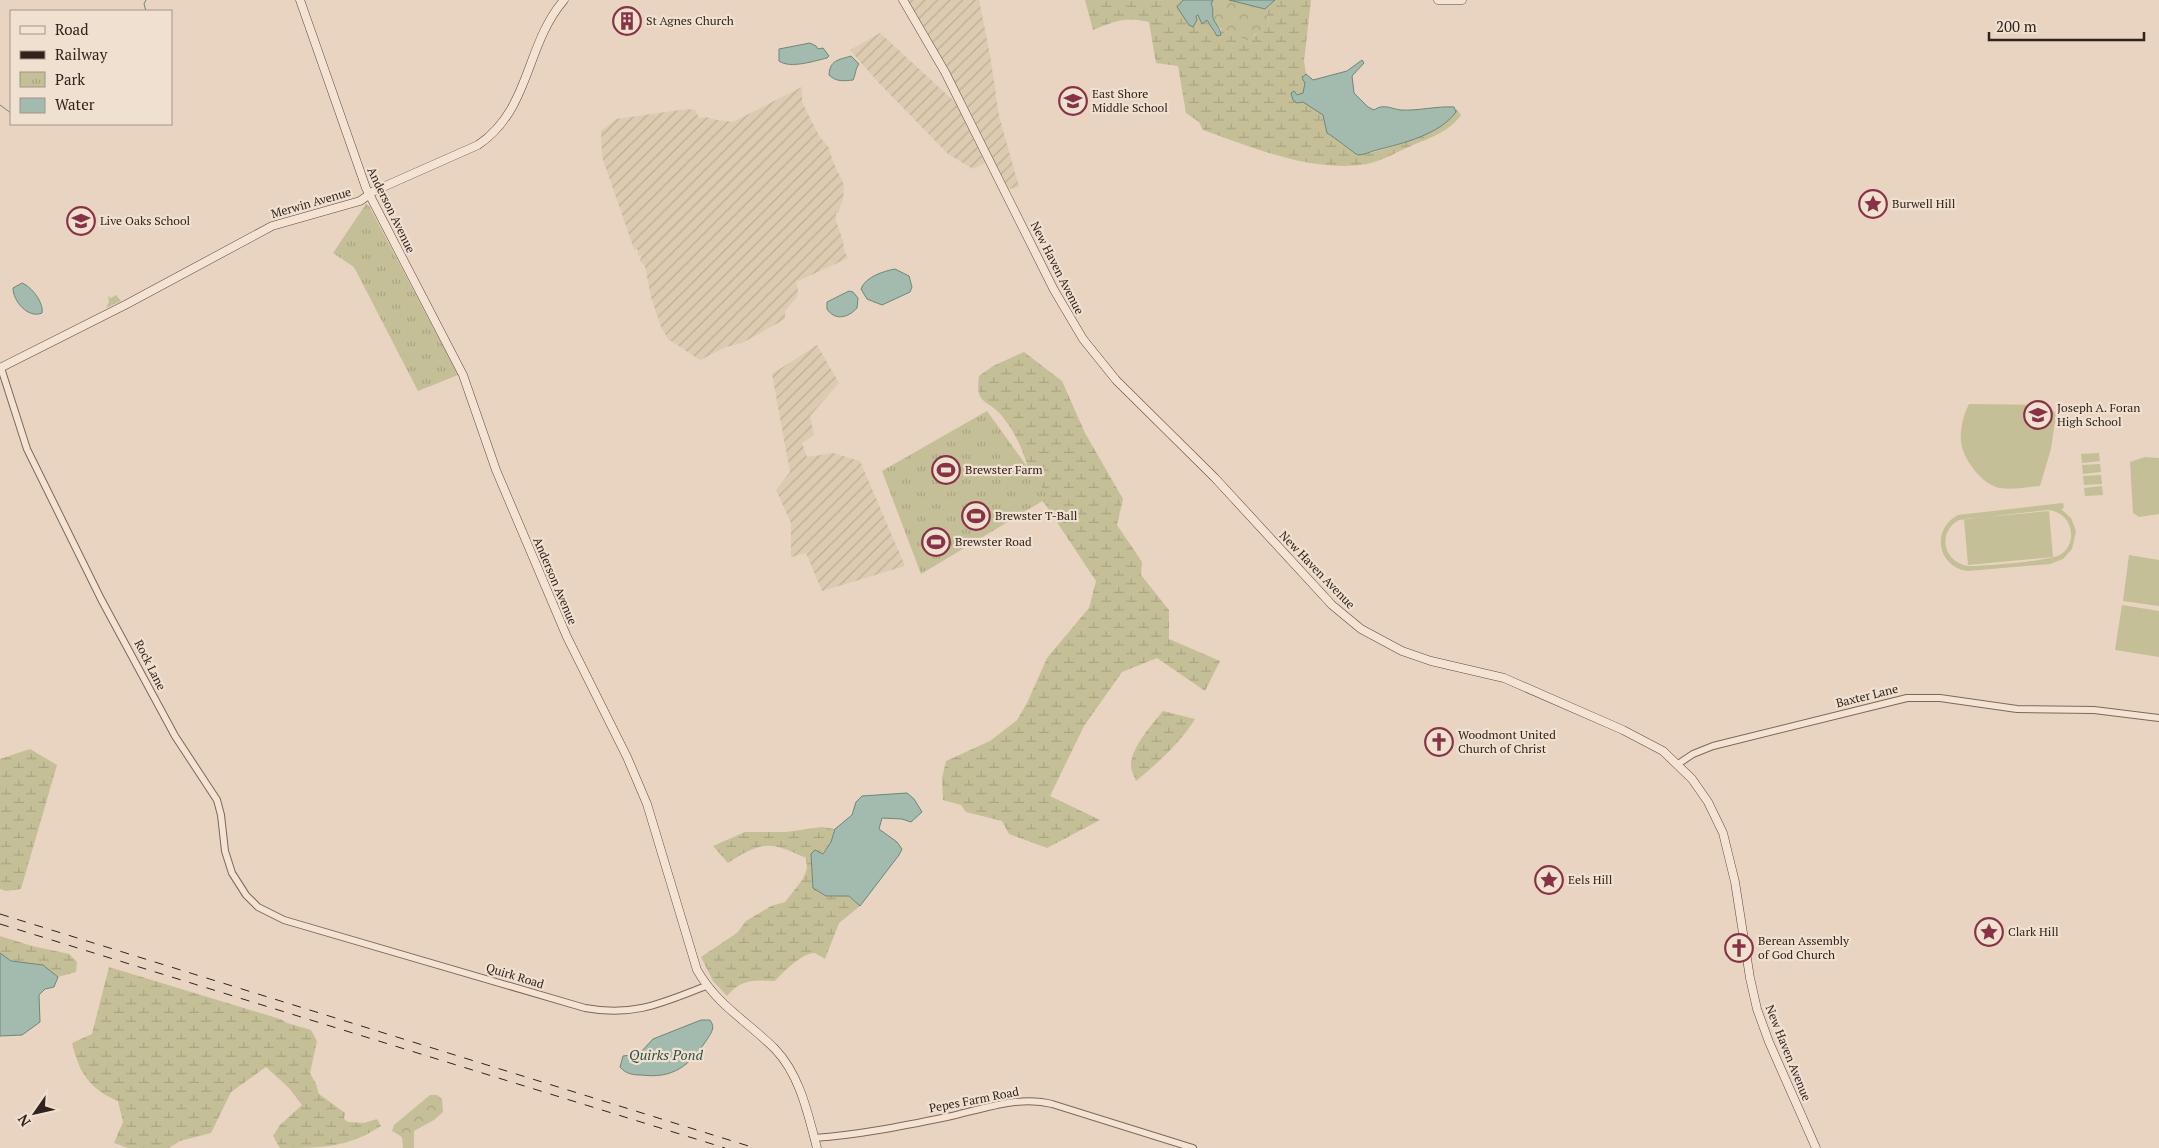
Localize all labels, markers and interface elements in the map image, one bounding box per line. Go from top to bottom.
building icon: St Agnes Church [612,6,642,36]
legend [10,10,172,125]
scale bar [1989,10,2144,42]
place label: St Agnes Church [646,13,734,28]
text: 200 m [1996,16,2037,36]
text: Road [55,19,88,39]
text: Railway [55,44,108,64]
text: Park [55,69,85,89]
school or university icon: East Shore Middle School [1058,86,1088,116]
place label: East Shore Middle School [1092,86,1168,115]
text: Water [55,94,95,114]
street label: Anderson Avenue [364,164,419,255]
street label: Merwin Avenue [269,184,353,221]
place icon: Burwell Hill [1858,189,1888,219]
place label: Burwell Hill [1892,196,1956,211]
school or university icon: Live Oaks School [66,206,96,236]
place label: Live Oaks School [100,213,191,228]
street label: New Haven Avenue [1028,219,1087,317]
school or university icon: Joseph A. Foran High School [2023,400,2053,430]
place label: Joseph A. Foran High School [2057,400,2140,429]
sports icon: Brewster Farm [931,455,961,485]
place label: Brewster Farm [965,462,1043,477]
sports icon: Brewster T-Ball [961,501,991,531]
place label: Brewster T-Ball [995,508,1078,523]
sports icon: Brewster Road [921,527,951,557]
street label: New Haven Avenue [1276,528,1358,612]
place label: Brewster Road [955,534,1032,549]
street label: Anderson Avenue [530,535,581,627]
street label: Rock Lane [131,637,170,692]
street label: Baxter Lane [1834,681,1900,710]
church icon: Woodmont United Church of Christ [1424,727,1454,757]
place label: Woodmont United Church of Christ [1458,727,1556,756]
place icon: Eels Hill [1534,865,1564,895]
place label: Eels Hill [1568,872,1613,887]
place icon: Clark Hill [1974,917,2004,947]
place label: Clark Hill [2008,924,2059,939]
church icon: Berean Assembly of God Church [1724,933,1754,963]
place label: Berean Assembly of God Church [1758,933,1850,962]
street label: Quirk Road [484,960,546,992]
street label: New Haven Avenue [1762,1003,1815,1103]
water label: Quirks Pond [629,1045,703,1064]
street label: Pepes Farm Road [928,1083,1020,1116]
north arrow [10,1088,60,1138]
text: N [13,1111,35,1130]

